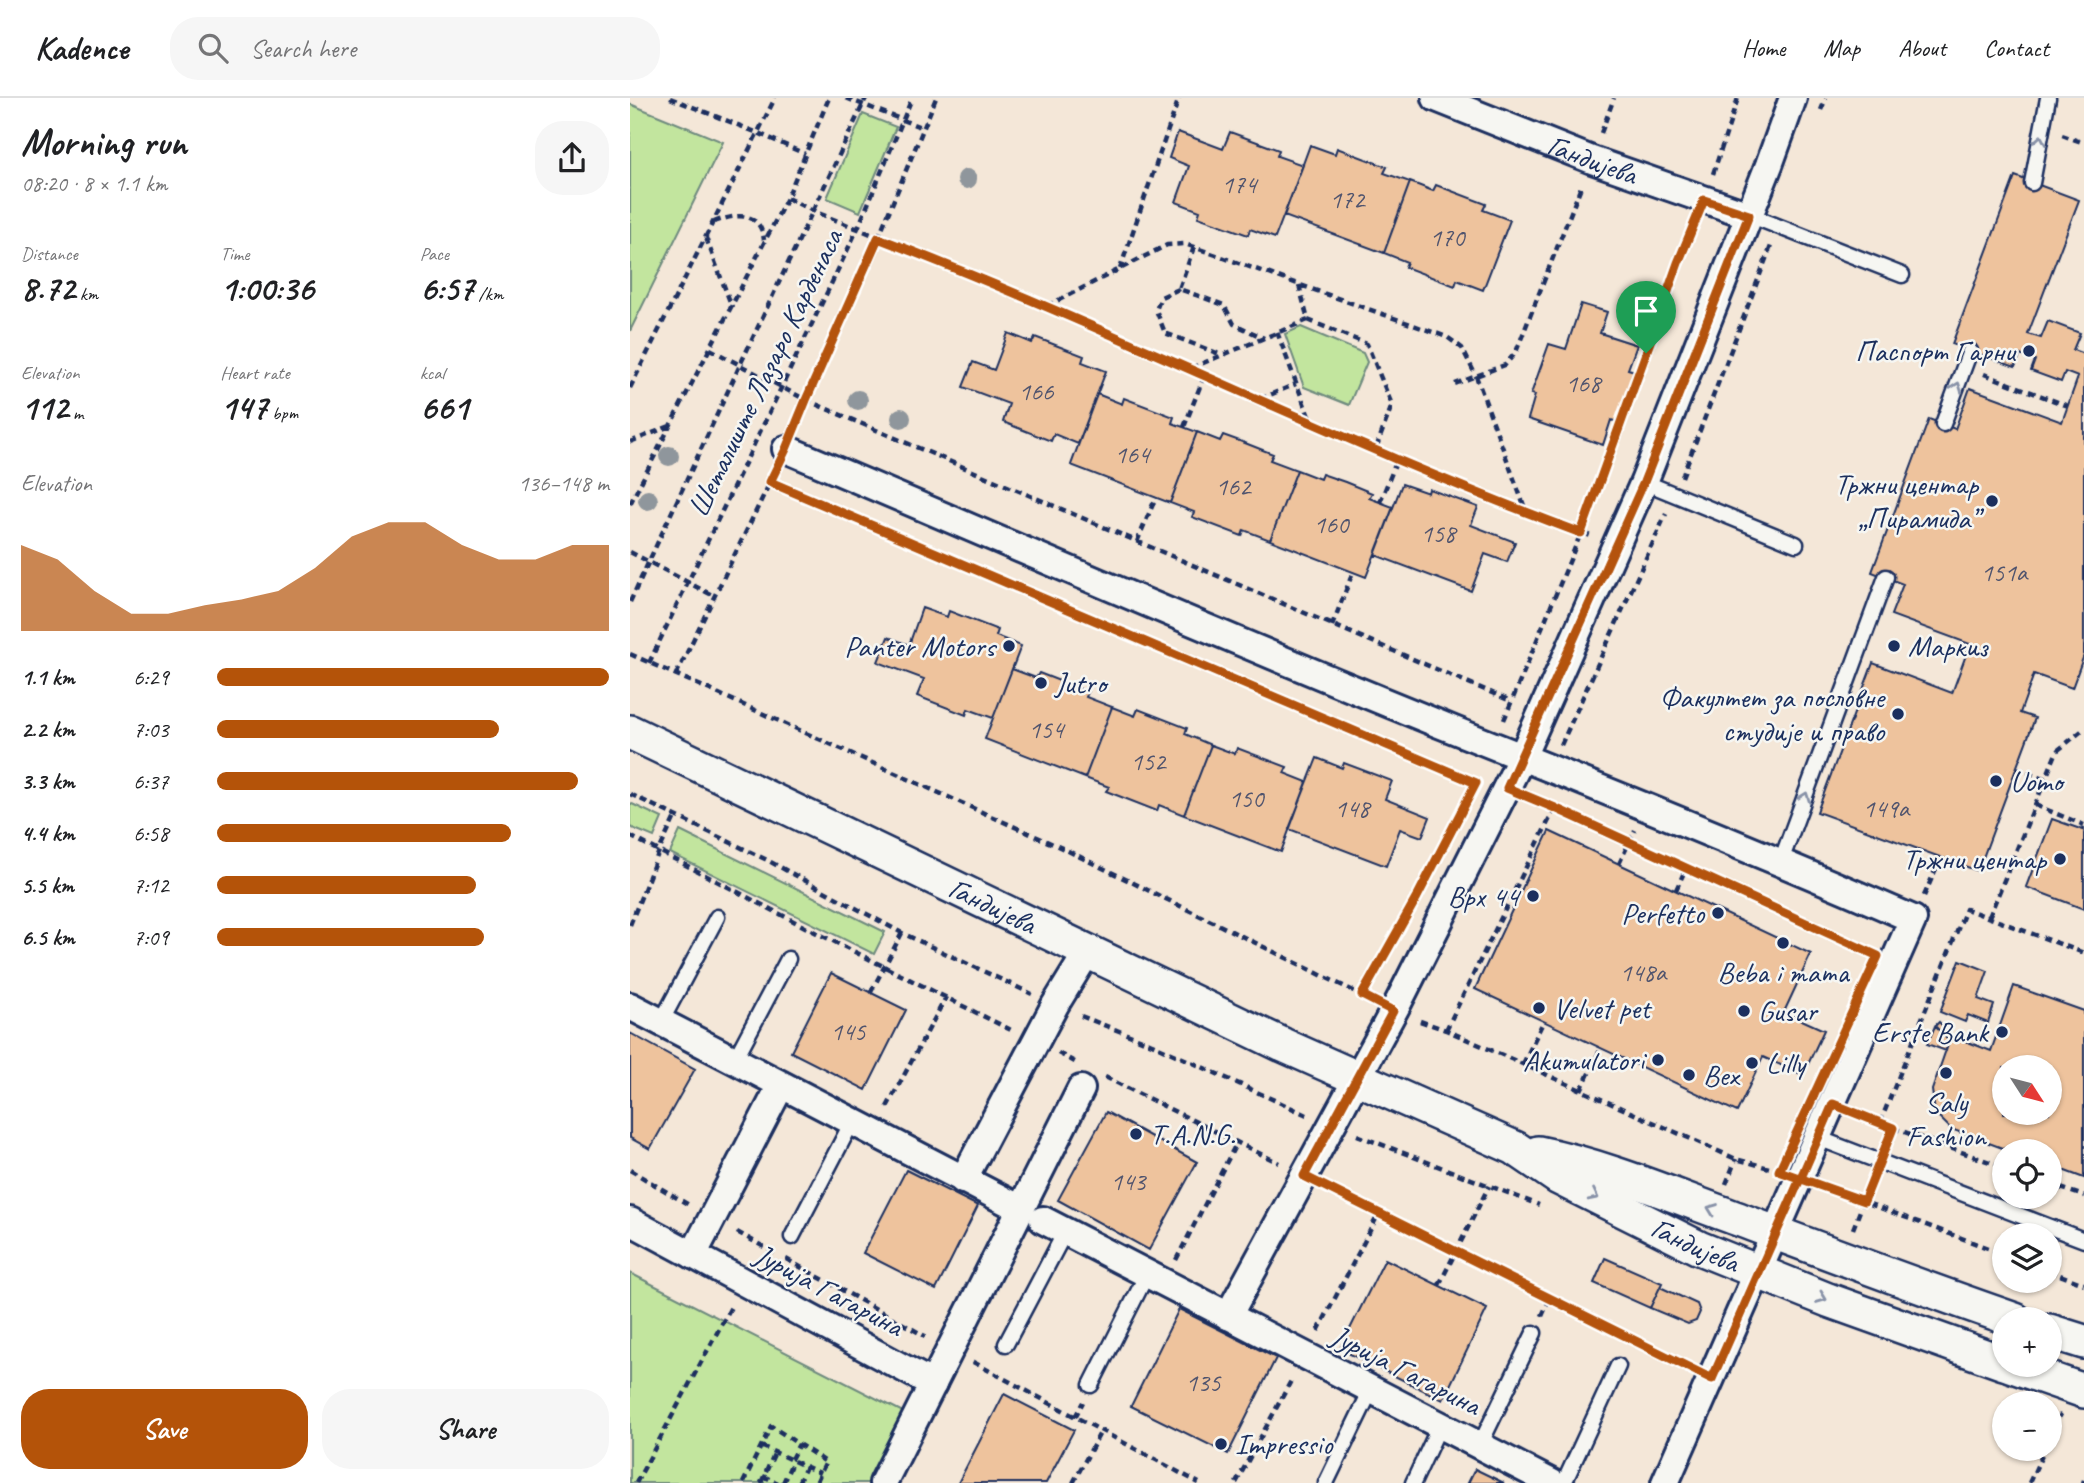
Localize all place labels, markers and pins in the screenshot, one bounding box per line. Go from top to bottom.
pin [1616,281,1676,353]
place label: Паспорт Гарни [1855,332,2017,370]
marker: Паспорт Гарни [2021,343,2037,359]
place label: Тржни центар „Пирамида” [1835,465,1985,537]
marker: Тржни центар „Пирамида” [1984,493,2000,509]
place label: Panter Motors [844,627,998,665]
place label: Маркиз [1908,627,1989,665]
marker: Panter Motors [1001,638,1017,654]
marker: Маркиз [1886,638,1902,654]
place label: Jutro [1053,664,1109,702]
marker: Jutro [1033,675,1049,691]
place label: Факултет за пословне студије и право [1659,678,1886,750]
marker: Факултет за пословне студије и право [1890,706,1906,722]
place label: Uomo [2010,762,2066,800]
marker: Uomo [1988,773,2004,789]
place label: Тржни центар [1903,840,2048,878]
marker: Тржни центар [2052,851,2068,867]
place label: Врх 44 [1448,877,1521,915]
marker: Врх 44 [1525,888,1541,904]
place label: Perfetto [1621,894,1705,932]
marker: Perfetto [1710,905,1726,921]
marker: Beba i mama [1775,935,1791,951]
place label: Beba i mama [1718,953,1850,991]
place label: Velvet pet [1553,989,1653,1027]
place label: Gusar [1758,992,1819,1030]
marker: Velvet pet [1531,1000,1547,1016]
marker: Gusar [1736,1003,1752,1019]
place label: Erste Bank [1872,1013,1990,1051]
marker: Erste Bank [1994,1024,2010,1040]
place label: Akumulatori [1523,1041,1647,1079]
place label: Lilly [1766,1044,1808,1082]
marker: Akumulatori [1650,1052,1666,1068]
marker: Lilly [1744,1055,1760,1071]
place label: Bex [1703,1056,1741,1094]
marker: Saly Fashion [1938,1065,1954,1081]
marker: Bex [1681,1067,1697,1083]
place label: Saly Fashion [1906,1083,1987,1155]
place label: T.A.N.G. [1150,1115,1235,1153]
marker: T.A.N.G. [1128,1126,1144,1142]
place label: Impressio [1235,1425,1334,1463]
marker: Impressio [1213,1436,1229,1452]

